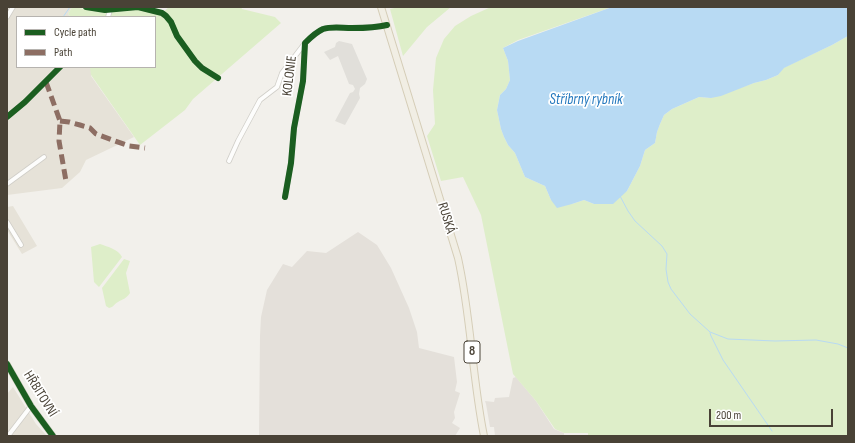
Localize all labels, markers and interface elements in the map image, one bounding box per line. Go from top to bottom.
legend [16,16,156,68]
text: Cycle path [54,25,96,40]
text: Path [54,45,72,60]
street label: KOLONIE [279,55,301,97]
water label: Stříbrný rybník [550,91,622,109]
street label: RUSKÁ [433,200,459,236]
road number: 8 [464,341,480,363]
street label: HŘBITOVNÍ [19,368,61,420]
scale bar [711,401,835,427]
text: 200 m [716,408,741,423]

